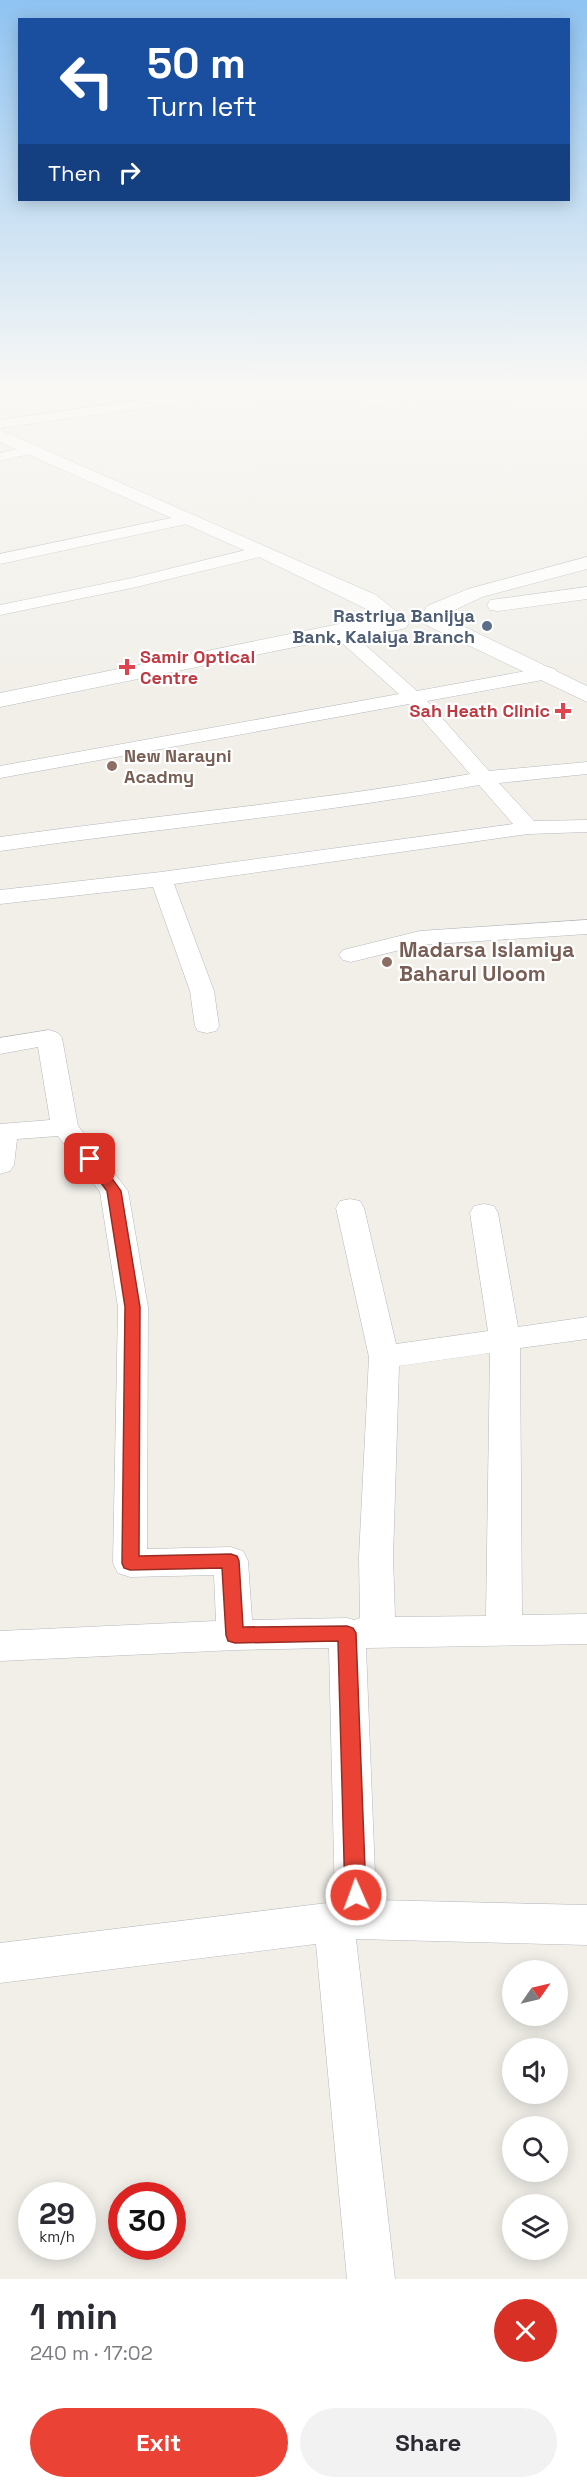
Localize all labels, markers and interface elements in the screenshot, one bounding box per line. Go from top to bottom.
text: 50 m [147,37,246,90]
icon: left [48,42,126,120]
text: Turn left [147,89,257,124]
icon: right [113,156,146,189]
text: Then [48,159,101,187]
place label: Rastriya Banijya Bank, Kalaiya Branch [292,604,476,648]
marker: Rastriya Banijya Bank, Kalaiya Branch [480,619,494,633]
place label: Samir Optical Centre [140,645,255,689]
marker: Samir Optical Centre [118,658,136,676]
place label: Sah Heath Clinic [410,699,550,722]
marker: Sah Heath Clinic [554,702,572,720]
place label: New Narayni Acadmy [124,744,232,788]
marker: New Narayni Acadmy [105,759,119,773]
place label: Madarsa Islamiya Baharul Uloom [399,936,574,987]
marker: Madarsa Islamiya Baharul Uloom [380,955,394,969]
pin [64,1133,115,1184]
icon: arrive [73,1142,106,1175]
position arrow [324,1863,388,1927]
north arrow [502,1960,568,2026]
map controls [502,1960,568,2260]
button: sound [502,2038,568,2104]
button: search [502,2116,568,2182]
speed limit sign: 30 [108,2182,186,2260]
text: 29 [39,2194,75,2233]
button: layers [502,2194,568,2260]
text: km/h [39,2227,75,2246]
text: 1 min [30,2294,118,2340]
button: close [494,2299,557,2362]
text: 240 m · 17:02 [30,2340,153,2366]
button: Exit [30,2408,288,2477]
button: Share [300,2408,557,2477]

